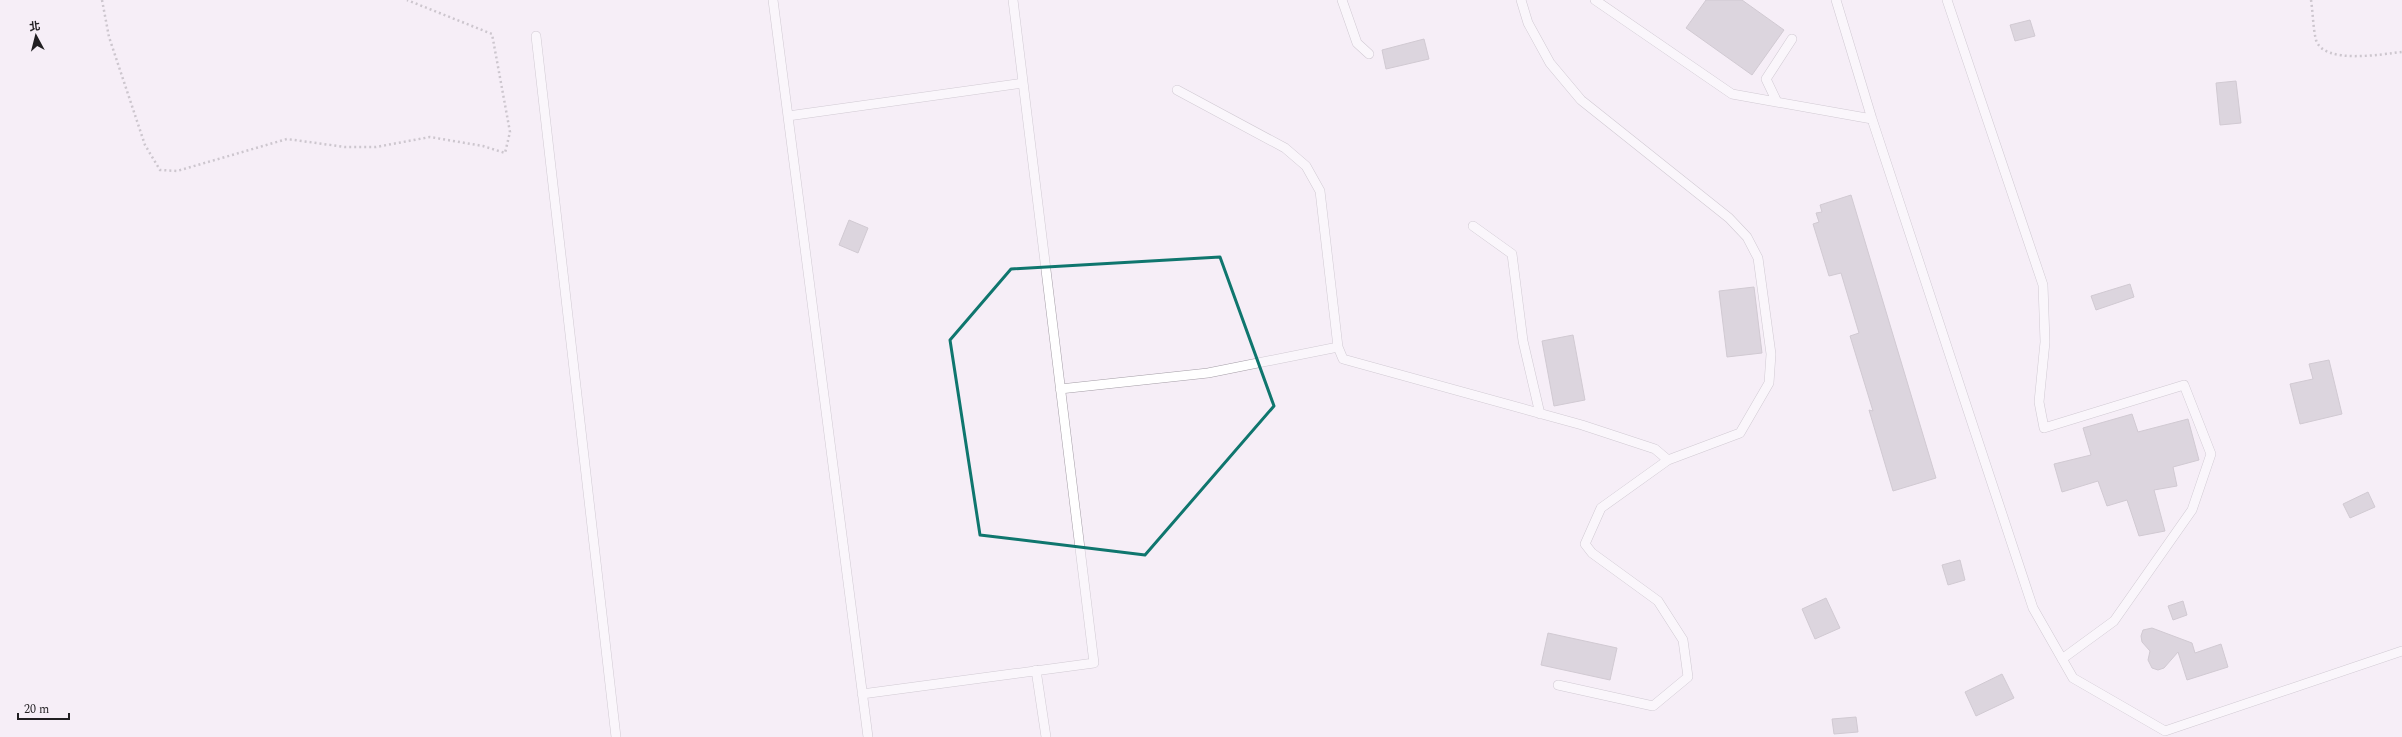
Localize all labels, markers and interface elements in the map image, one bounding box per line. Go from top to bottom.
north arrow [16,16,56,56]
text: 北 [28,17,41,36]
scale bar [18,695,69,721]
text: 20 m [24,700,49,719]

